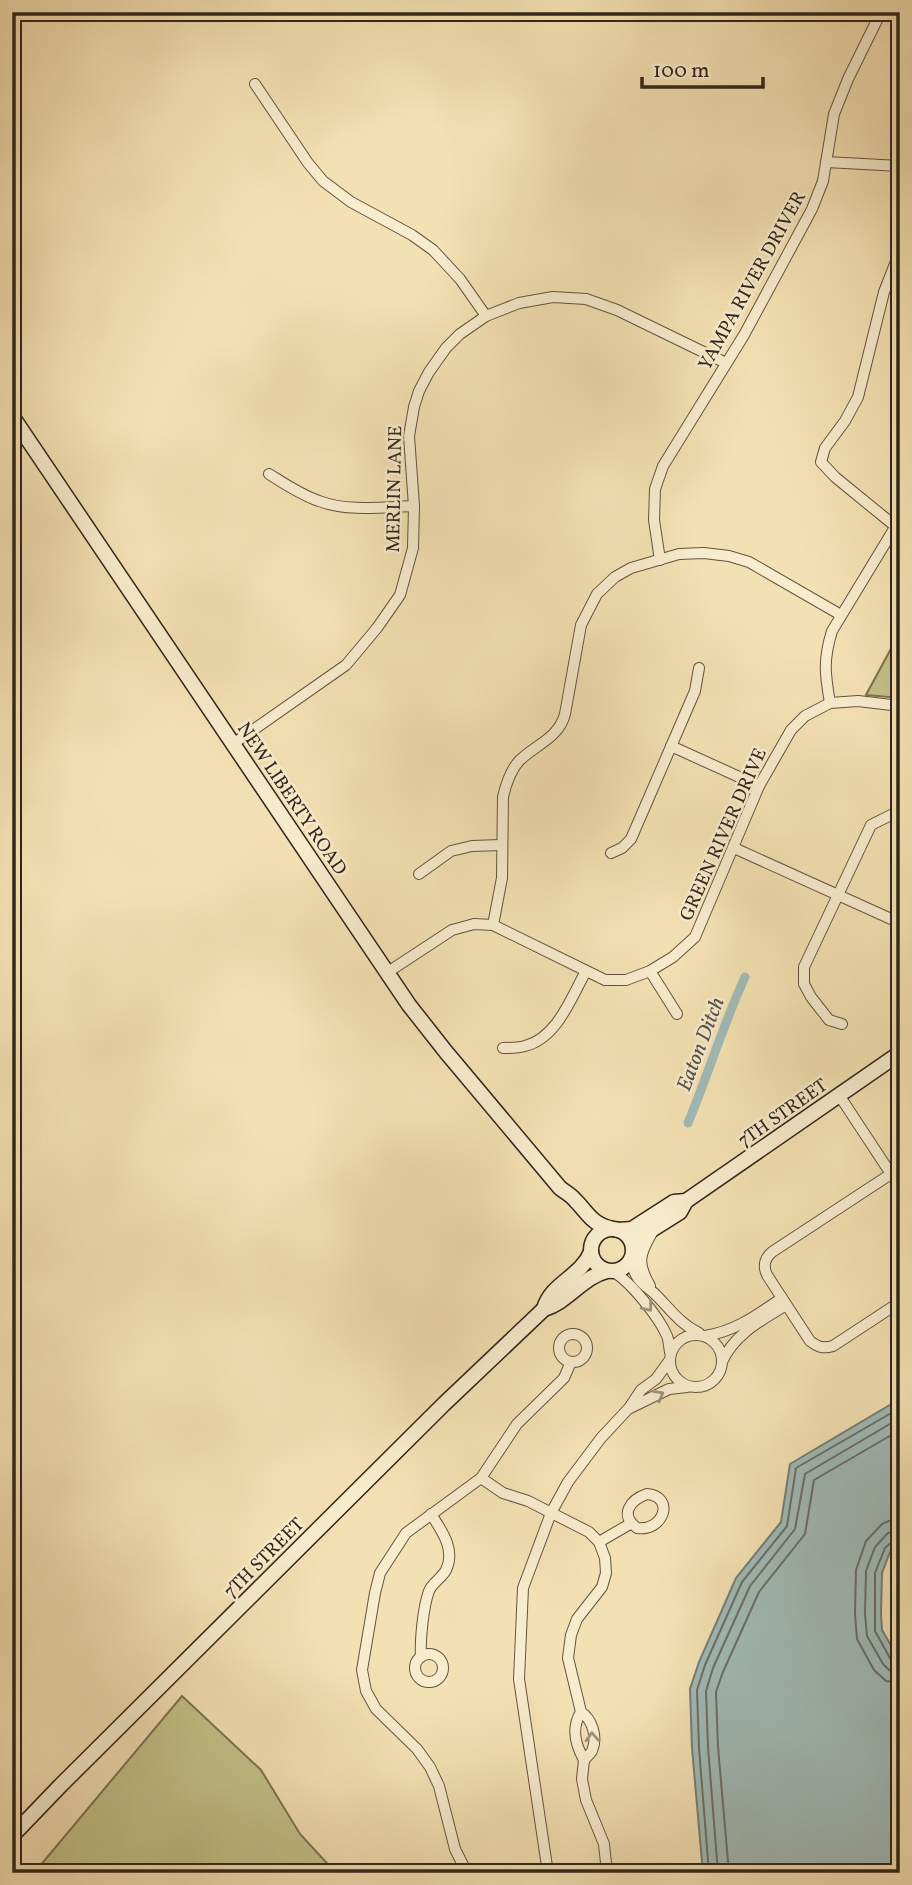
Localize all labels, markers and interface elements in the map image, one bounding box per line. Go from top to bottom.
scale bar [642,46,763,90]
text: 100 m [653,57,710,86]
street label: YAMPA RIVER DRIVER [693,187,813,375]
street label: MERLIN LANE [381,425,409,553]
street label: NEW LIBERTY ROAD [230,717,352,881]
street label: GREEN RIVER DRIVE [674,744,774,925]
water label: Eaton Ditch [670,993,733,1096]
street label: 7TH STREET [733,1073,833,1154]
one-way arrow [640,1299,652,1312]
one-way arrow [652,1390,664,1403]
street label: 7TH STREET [218,1512,310,1604]
one-way arrow [585,1731,600,1742]

